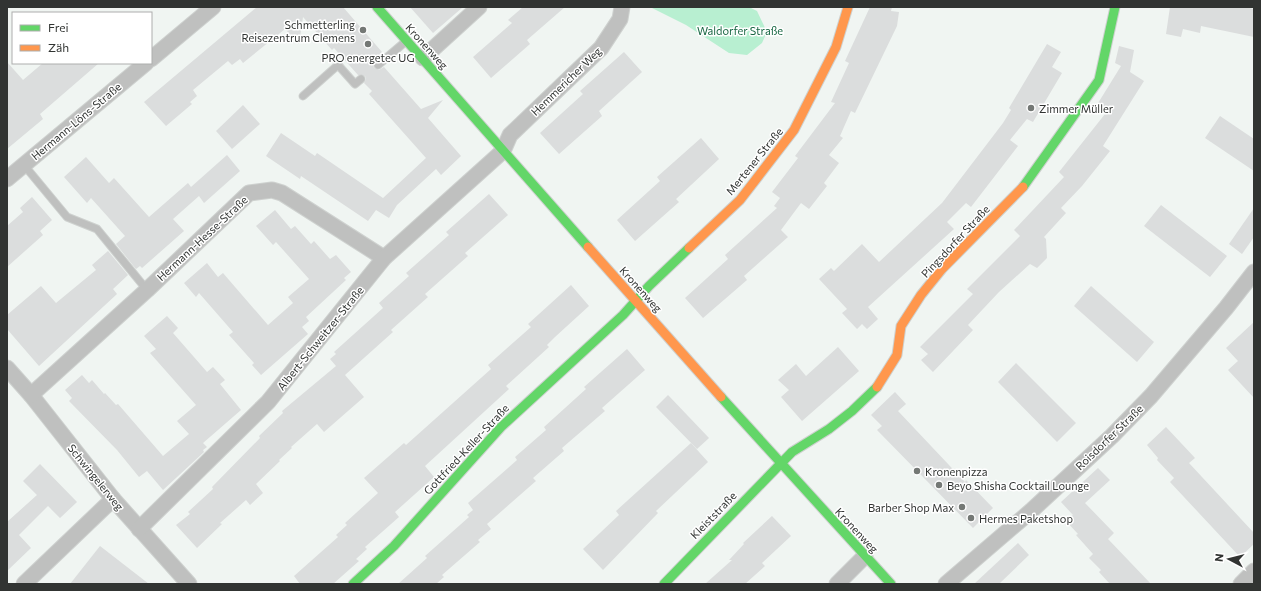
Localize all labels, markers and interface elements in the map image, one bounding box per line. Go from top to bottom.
legend [12,12,152,64]
place label: Schmetterling Reisezentrum Clemens [241,18,355,44]
text: Frei [48,20,69,34]
street label: Kronenweg [403,21,451,71]
park label: Waldorfer Straße [697,24,783,37]
marker: Schmetterling Reisezentrum Clemens [358,25,368,35]
marker: PRO energetec UG [363,39,373,49]
text: Zäh [48,40,69,54]
street label: Hemmericher Weg [528,44,604,118]
place label: PRO energetec UG [322,51,414,64]
street label: Hermann-Löns-Straße [28,80,124,162]
place label: Zimmer Müller [1039,102,1114,115]
marker: Zimmer Müller [1026,103,1036,113]
street label: Mertener Straße [723,125,785,197]
street label: Hermann-Hesse-Straße [154,193,250,283]
street label: Pingsdorfer Straße [918,202,992,280]
street label: Kronenweg [617,264,665,314]
street label: Albert-Schweitzer-Straße [274,283,366,393]
street label: Gottfried-Keller-Straße [421,401,511,497]
street label: Roisdorfer Straße [1073,401,1145,472]
street label: Schwingelerweg [65,441,127,513]
place label: Kronenpizza [925,465,988,478]
marker: Kronenpizza [912,466,922,476]
place label: Beyo Shisha Cocktail Lounge [947,479,1089,492]
marker: Beyo Shisha Cocktail Lounge [934,480,944,490]
street label: Kleiststraße [687,489,739,541]
place label: Barber Shop Max [868,501,954,514]
marker: Barber Shop Max [957,502,967,512]
street label: Kronenweg [833,505,881,555]
place label: Hermes Paketshop [979,512,1073,525]
marker: Hermes Paketshop [966,513,976,523]
north arrow [1209,539,1249,579]
text: N [1212,553,1226,563]

